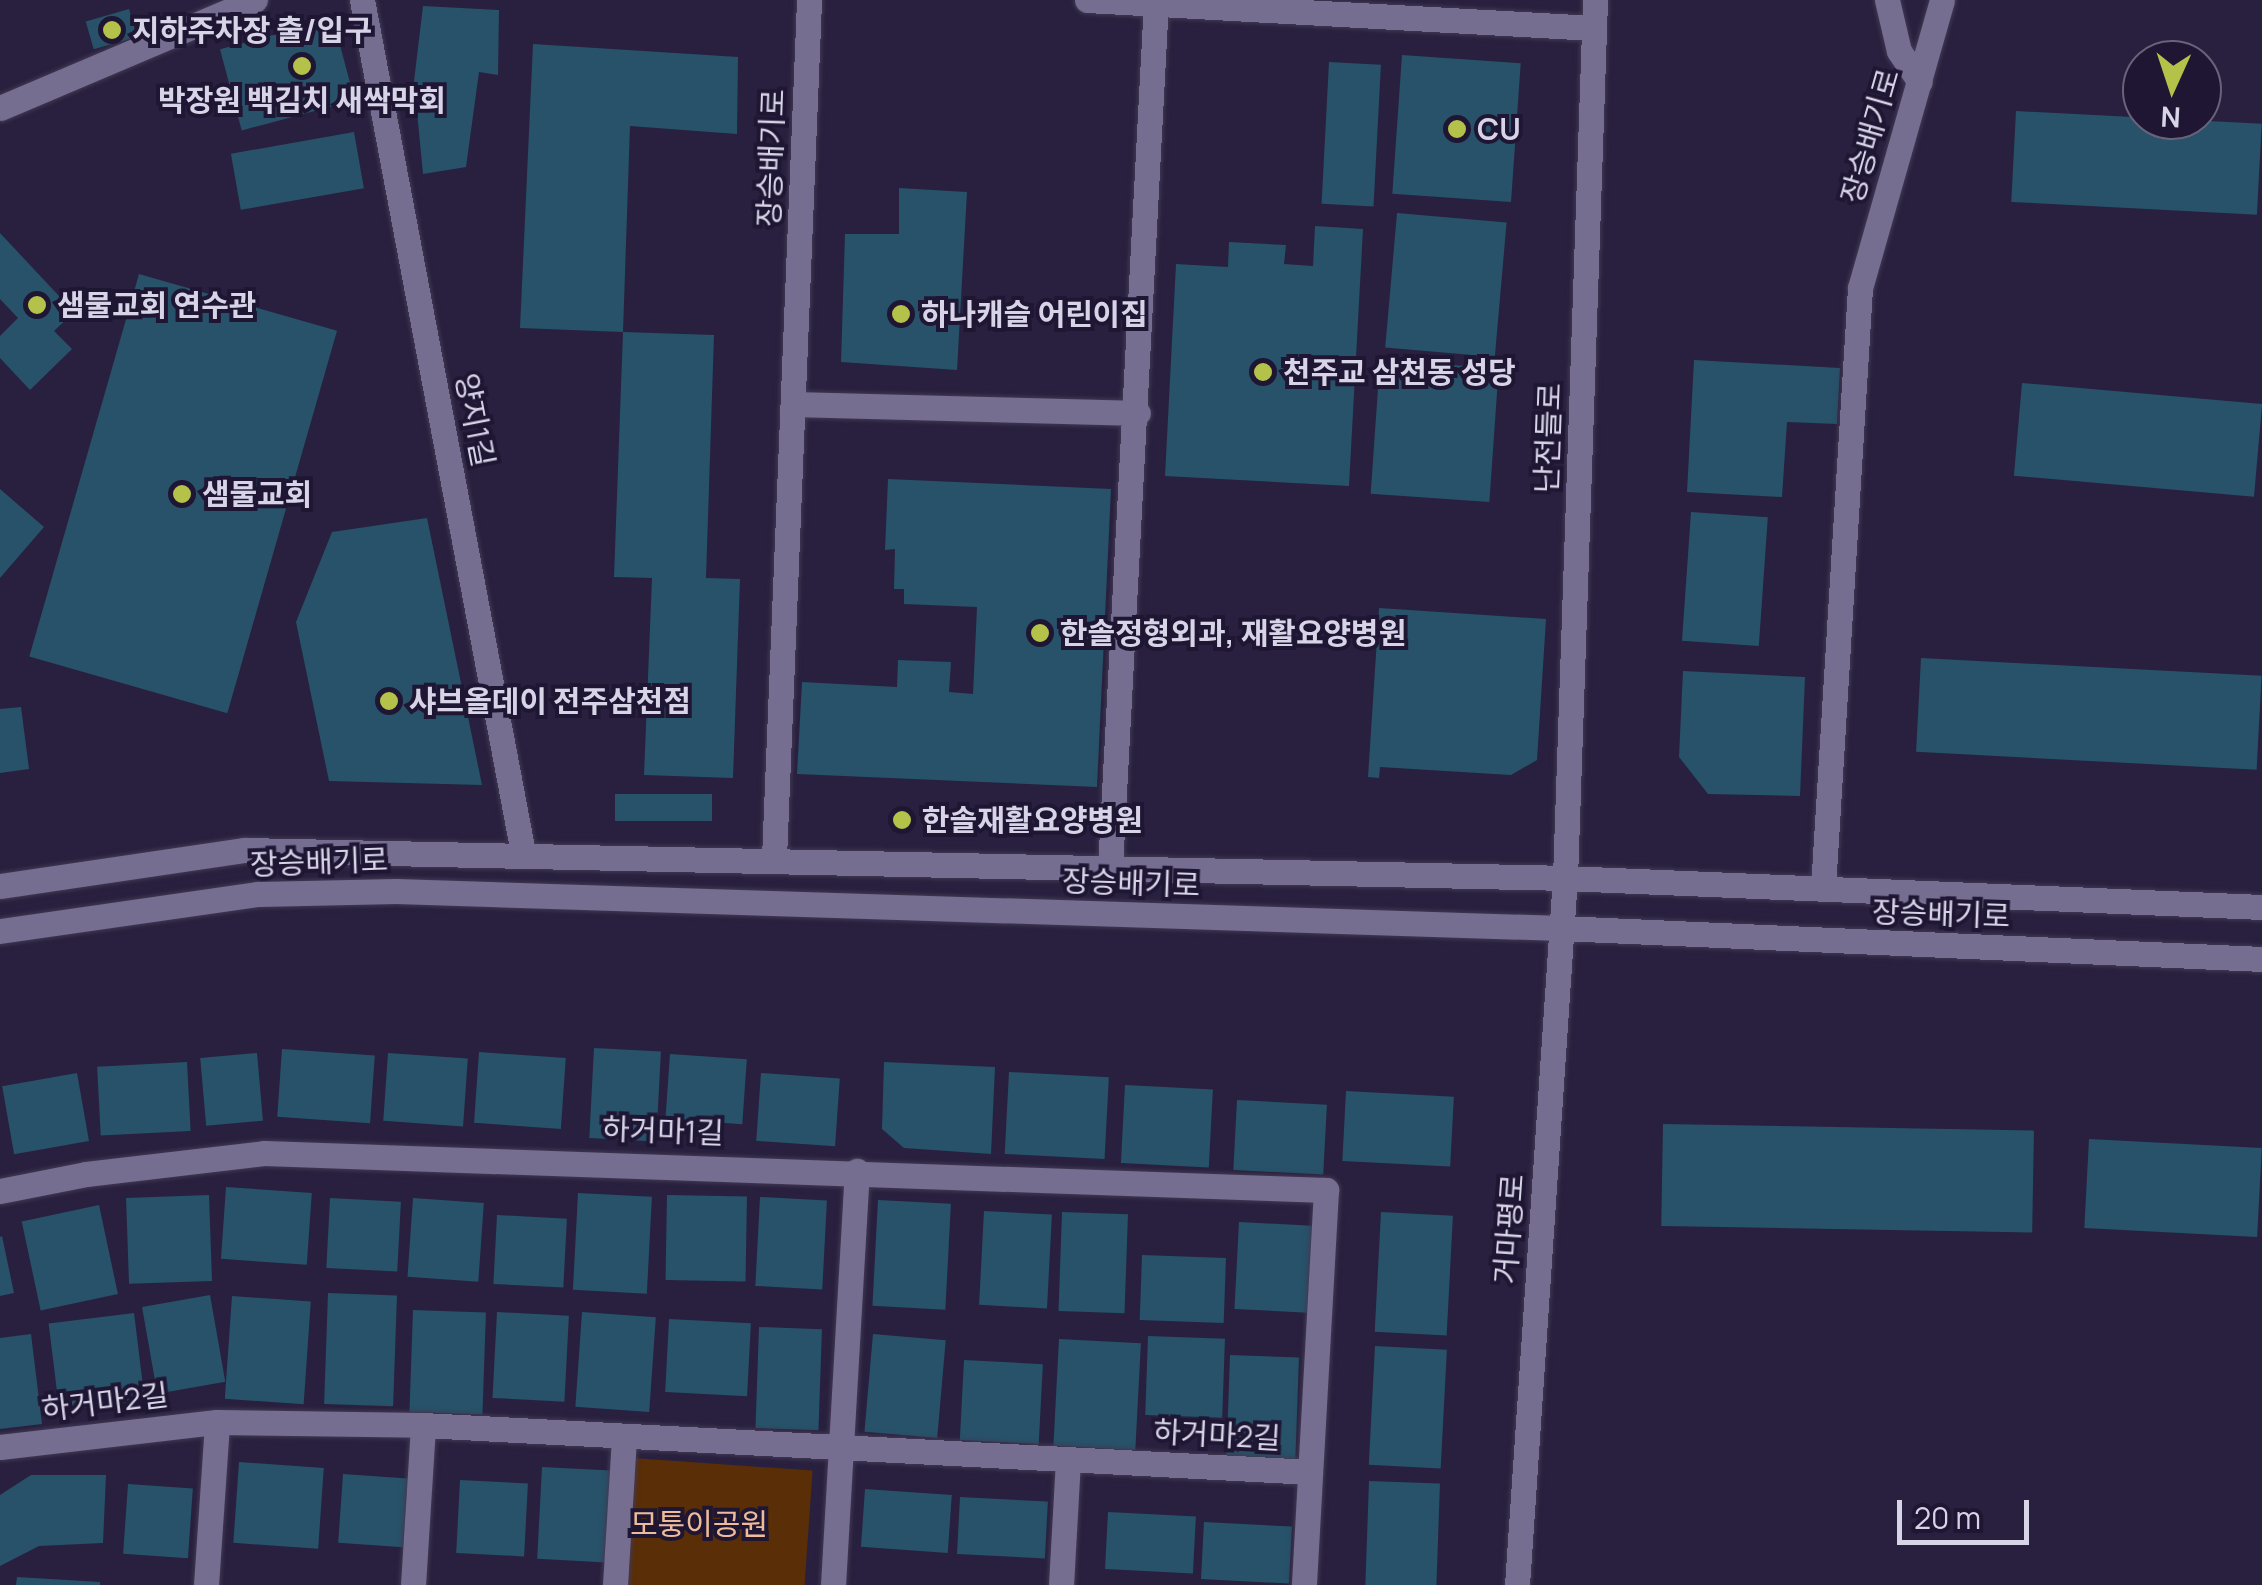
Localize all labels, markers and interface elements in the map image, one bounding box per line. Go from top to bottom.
place label: 지하주차장 출/입구 [132,12,372,48]
marker: 지하주차장 출/입구 [101,19,123,41]
north arrow [2122,40,2222,140]
marker: 박장원 백김치 새싹막회 [291,55,313,77]
street label: 장승배기로 [1834,65,1906,207]
place label: 박장원 백김치 새싹막회 [158,82,446,118]
street label: 장승배기로 [751,88,791,228]
text: N [2160,98,2182,137]
place label: CU [1477,111,1521,147]
marker: CU [1446,118,1468,140]
place label: 샘물교회 연수관 [57,287,256,323]
marker: 샘물교회 연수관 [26,294,48,316]
place label: 하나캐슬 어린이집 [921,296,1148,332]
marker: 하나캐슬 어린이집 [890,303,912,325]
place label: 천주교 삼천동 성당 [1283,354,1516,390]
marker: 천주교 삼천동 성당 [1252,361,1274,383]
street label: 양지1길 [448,370,502,470]
street label: 난전들로 [1528,382,1568,494]
place label: 샘물교회 [202,476,312,512]
marker: 샘물교회 [171,483,193,505]
place label: 한솔정형외과, 재활요양병원 [1060,615,1406,651]
marker: 한솔정형외과, 재활요양병원 [1029,622,1051,644]
place label: 샤브올데이 전주삼천점 [409,683,691,719]
marker: 샤브올데이 전주삼천점 [378,690,400,712]
place label: 한솔재활요양병원 [922,802,1143,838]
marker: 한솔재활요양병원 [891,809,913,831]
street label: 장승배기로 [249,842,389,882]
street label: 장승배기로 [1061,863,1201,903]
street label: 장승배기로 [1871,894,2011,934]
street label: 하거마1길 [601,1111,725,1151]
street label: 거마평로 [1487,1173,1531,1285]
street label: 하거마2길 [40,1376,170,1428]
street label: 하거마2길 [1152,1414,1282,1456]
scale bar [1902,1480,2034,1542]
text: 20 m [1914,1497,1981,1538]
park label: 모퉁이공원 [630,1506,768,1542]

